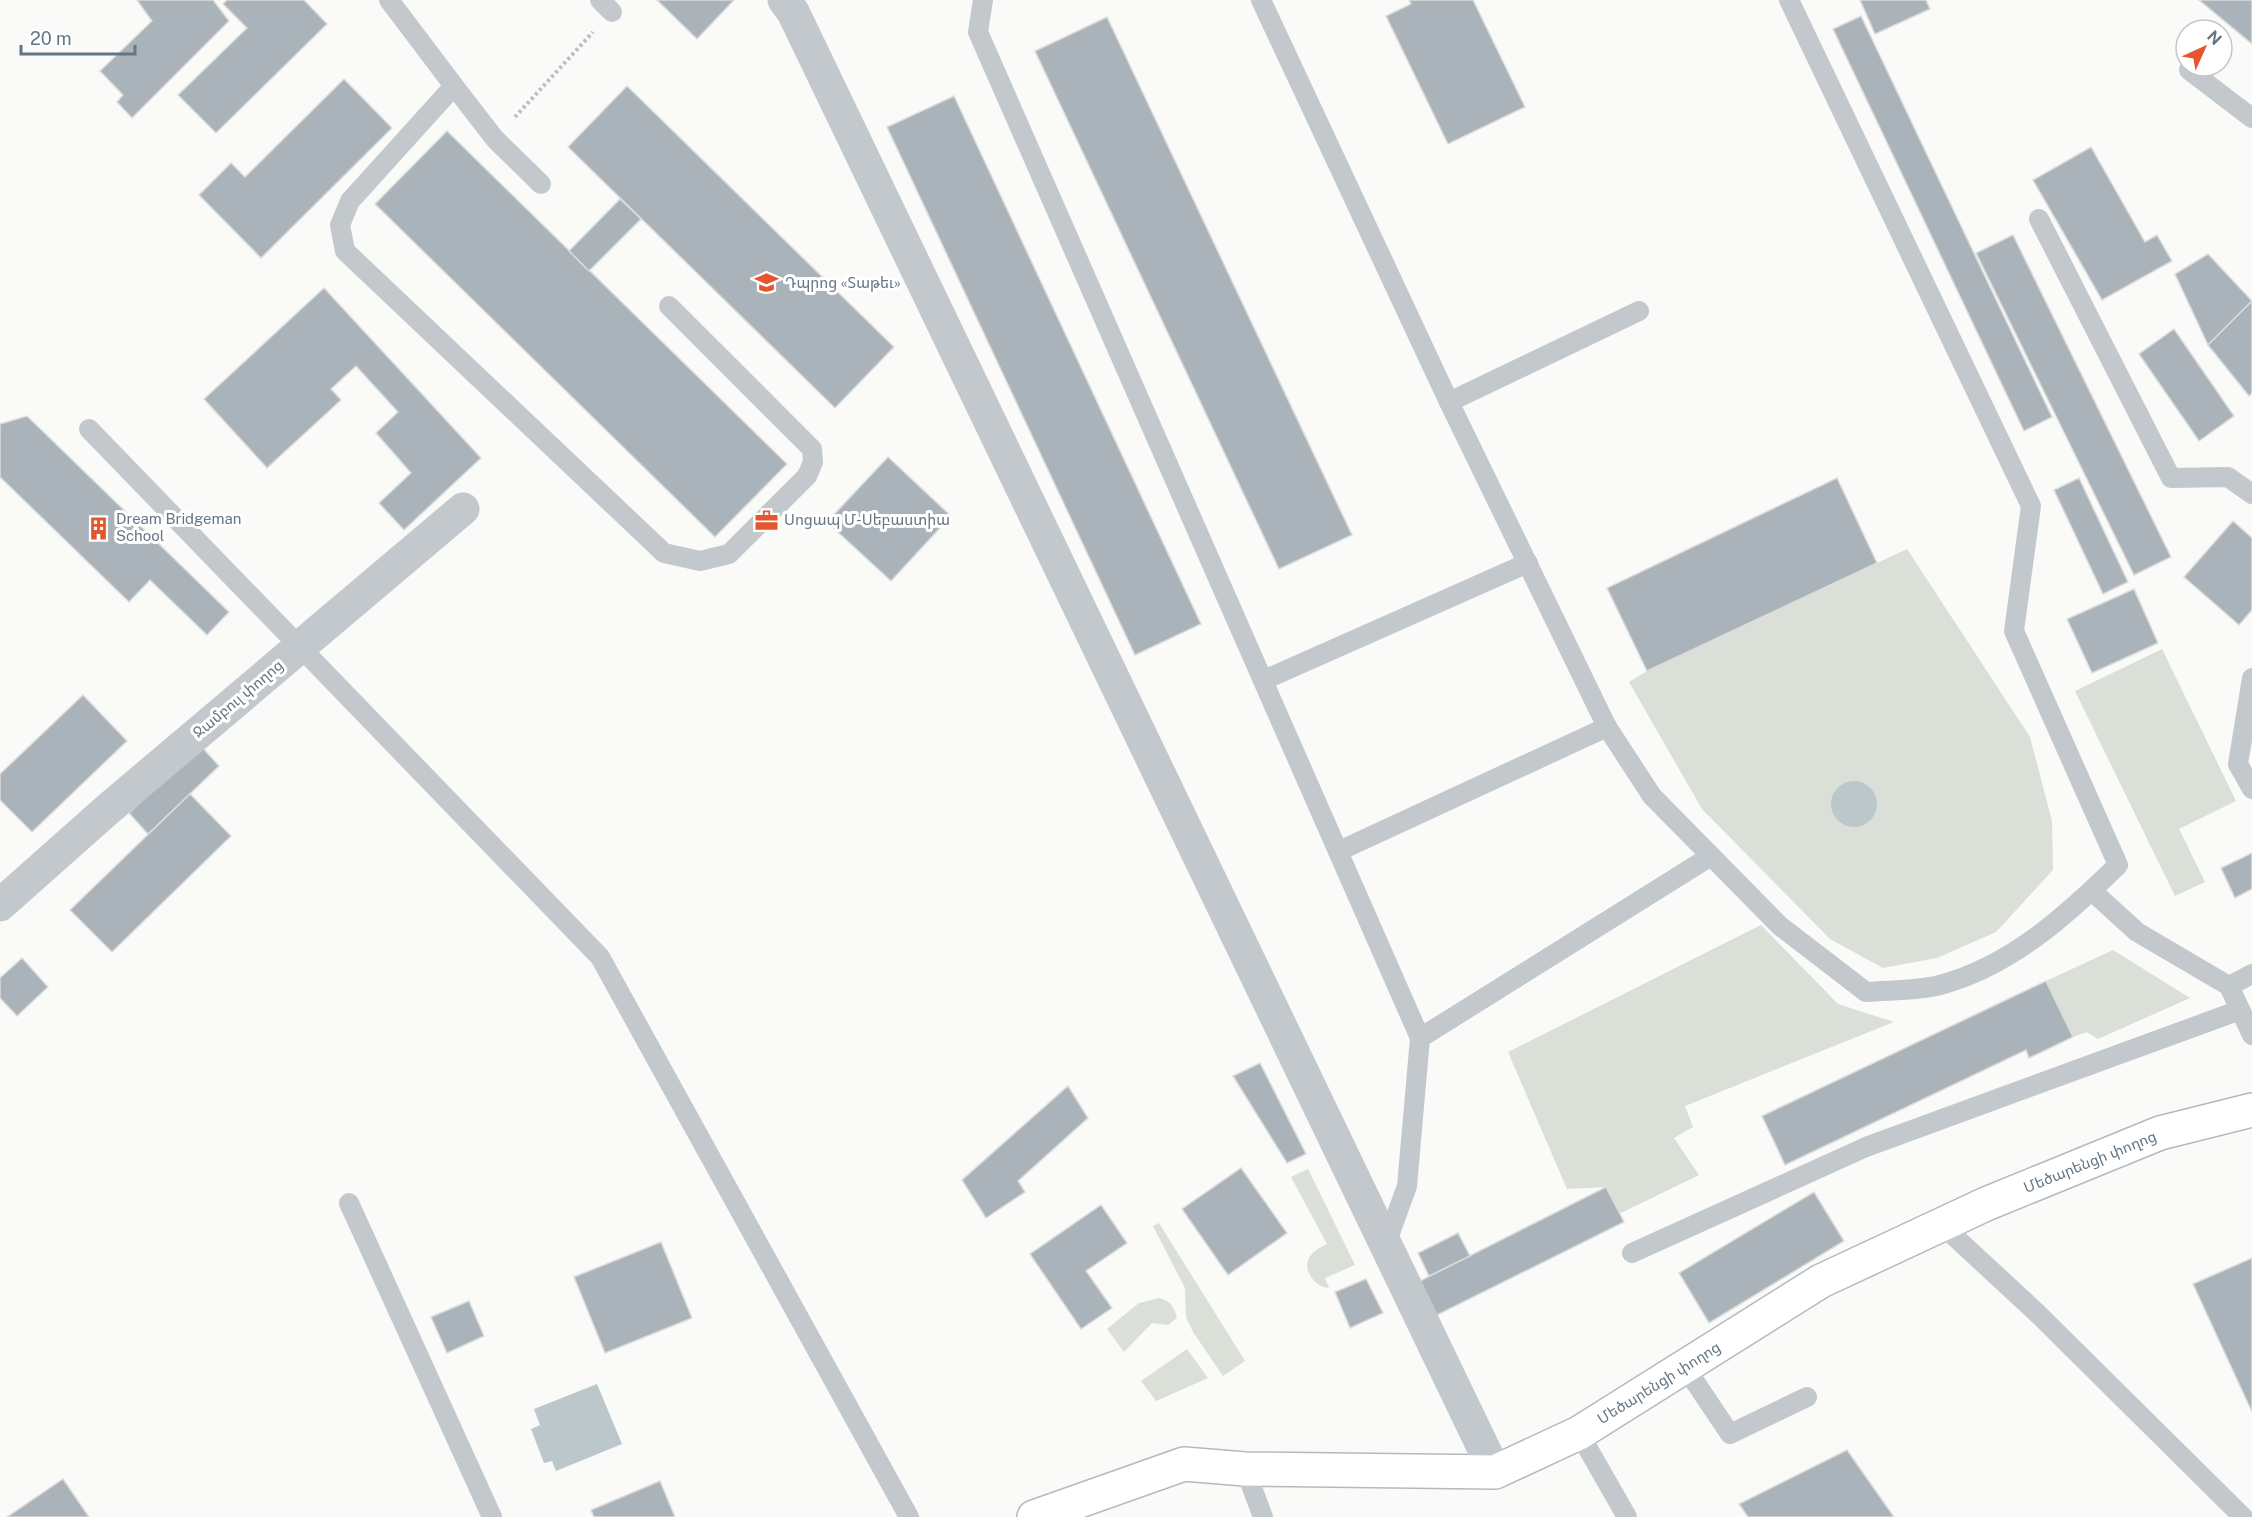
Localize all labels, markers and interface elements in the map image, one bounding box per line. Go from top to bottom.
scale bar [21,18,135,56]
north arrow [2174,18,2234,78]
text: N [2203,27,2225,49]
text: 20 m [30,28,72,49]
school or university icon: Դպրոց «Տաթեւ» [754,270,780,296]
place label: Դպրոց «Տաթեւ» [785,274,901,292]
office icon: Սոցապ Մ-Սեբաստիա [753,507,779,533]
place label: Dream Bridgeman School [116,510,242,544]
place label: Սոցապ Մ-Սեբաստիա [784,511,950,529]
building icon: Dream Bridgeman School [85,515,111,541]
street label: Ջամբուլ փողոց [189,656,287,742]
street label: Մեծարենցի փողոց [2021,1127,2159,1197]
street label: Մեծարենցի փողոց [1594,1338,1724,1428]

